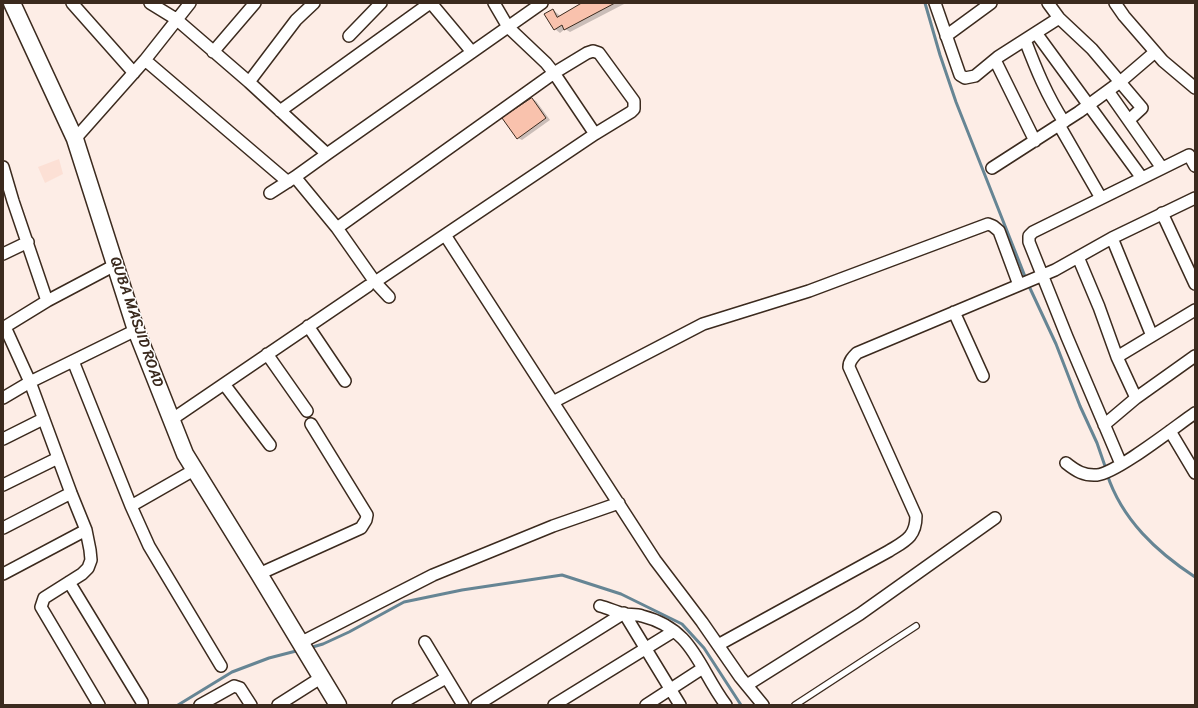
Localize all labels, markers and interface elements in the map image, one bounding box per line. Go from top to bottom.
street label: QUBA MASJID ROAD [105,255,167,389]

